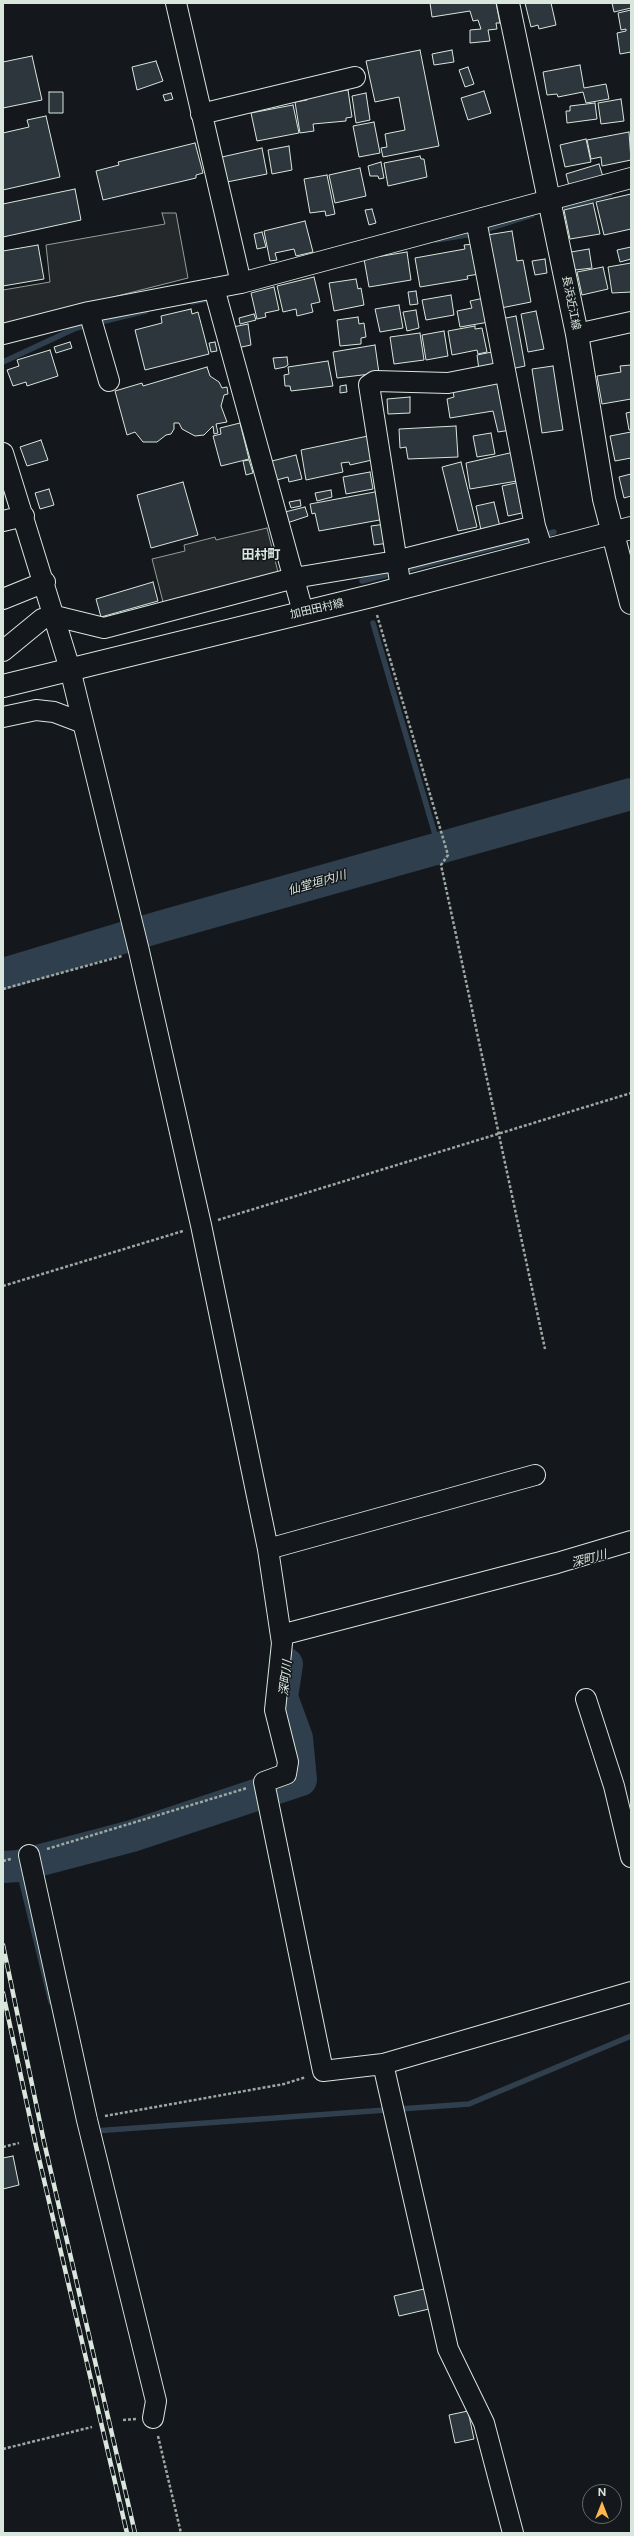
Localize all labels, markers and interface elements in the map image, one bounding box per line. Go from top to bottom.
street label: 長浜近江線 [559,275,583,331]
district label: 田村町 [242,547,280,563]
street label: 加田田村線 [289,596,345,622]
water label: 仙堂垣内川 [286,868,348,898]
water label: 深町川 [570,1547,608,1571]
water label: 深町川 [277,1659,295,1697]
north arrow [582,2484,622,2524]
text: N [598,2486,606,2499]

